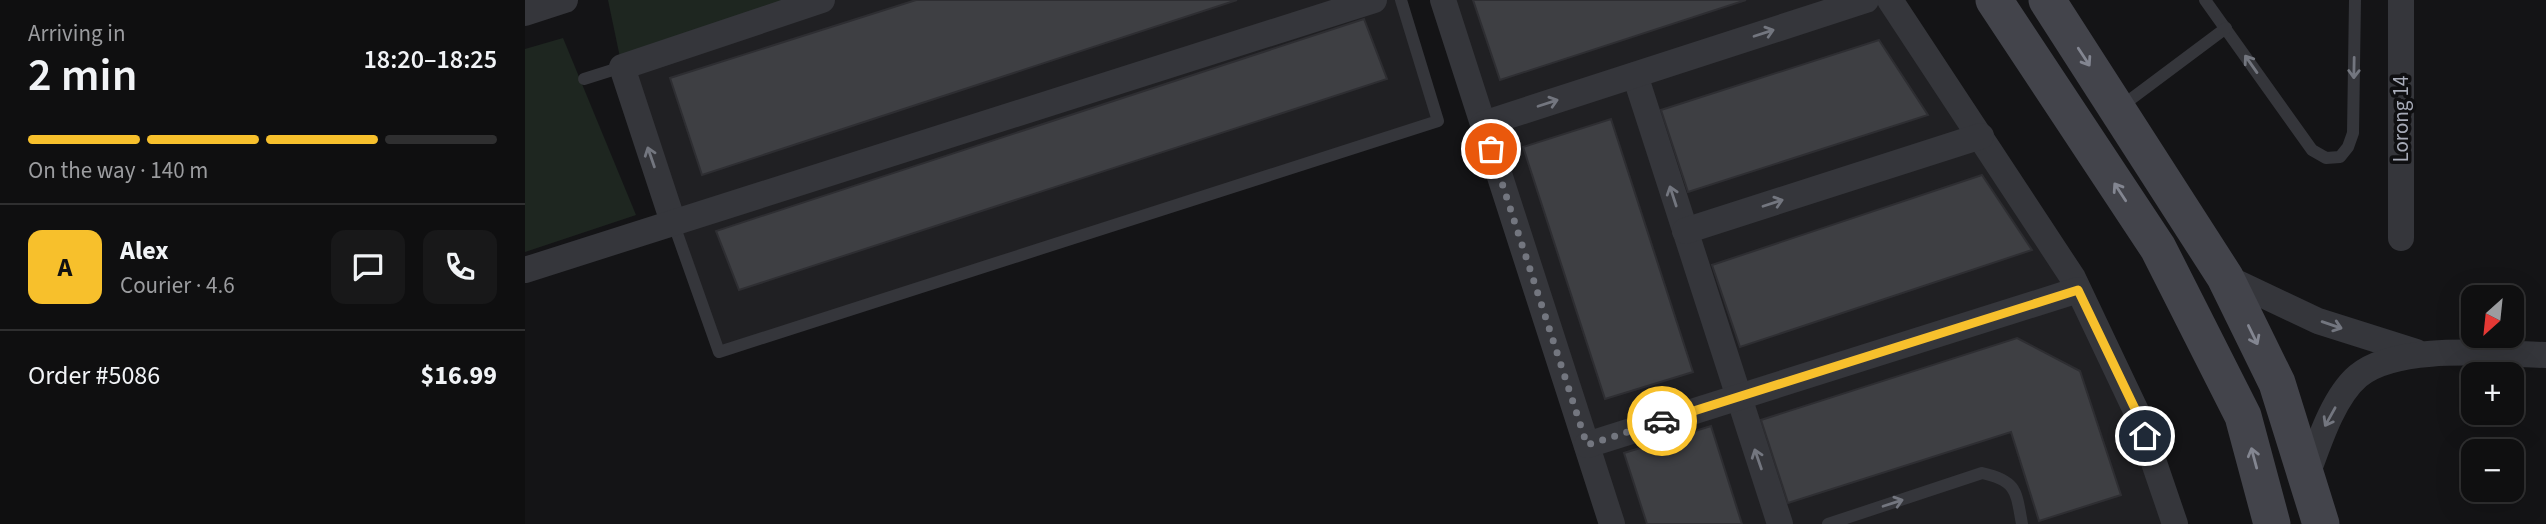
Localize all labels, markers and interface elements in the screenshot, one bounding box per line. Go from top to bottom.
text: Arriving in [28,17,126,50]
one-way arrow [1753,26,1775,38]
text: 18:20–18:25 [364,41,497,78]
text: 2 min [28,43,137,108]
one-way arrow [2077,47,2091,67]
one-way arrow [2244,55,2259,74]
one-way arrow [2347,56,2361,79]
street label: Lorong 14 [2386,76,2416,162]
one-way arrow [1537,96,1559,109]
pin [1461,119,1521,179]
icon: bag [1472,130,1510,168]
one-way arrow [644,146,657,168]
text: On the way · 140 m [28,154,208,187]
one-way arrow [2113,182,2127,202]
one-way arrow [1666,185,1679,207]
one-way arrow [1761,196,1783,208]
button: chat [331,230,405,304]
button: phone [423,230,497,304]
text: Alex [120,232,169,269]
text: A [58,249,72,286]
text: Courier · 4.6 [120,269,235,302]
north arrow [2461,285,2523,348]
map controls [2461,285,2524,502]
one-way arrow [2320,320,2342,332]
one-way arrow [2247,324,2261,345]
text: Order #5086 [28,357,160,394]
text: $16.99 [421,357,497,394]
button: + [2461,362,2524,425]
courier [1627,386,1697,456]
icon: car [1643,402,1681,440]
pin [2115,406,2175,466]
one-way arrow [2323,407,2337,427]
icon: home [2126,417,2164,455]
button: − [2461,439,2524,502]
one-way arrow [2247,447,2260,470]
one-way arrow [1751,449,1763,471]
one-way arrow [1881,496,1903,508]

